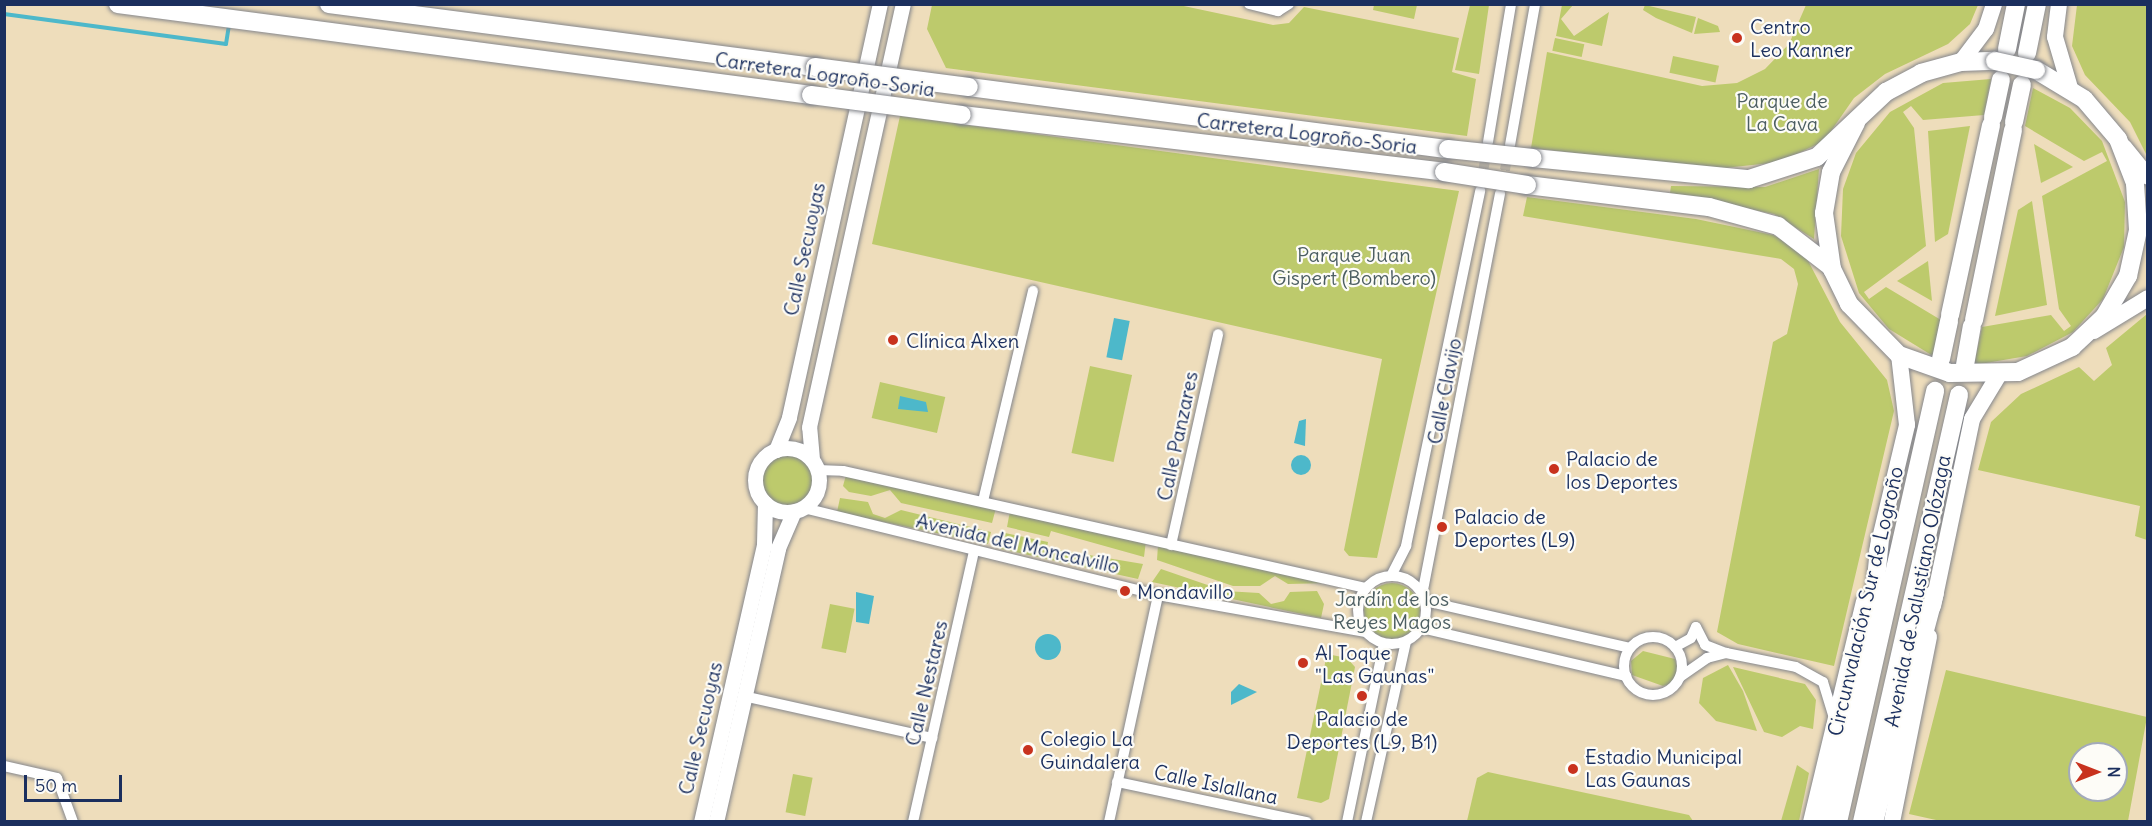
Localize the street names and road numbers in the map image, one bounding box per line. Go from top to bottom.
street label: Carretera Logroño-Soria [713,47,937,101]
street label: Carretera Logroño-Soria [1195,108,1419,158]
street label: Calle Secuoyas [778,180,830,318]
street label: Calle Clavijo [1422,336,1466,446]
street label: Calle Panzares [1152,369,1202,503]
street label: Avenida de Salustiano Olózaga [1879,453,1955,729]
street label: Circunvalación Sur de Logroño [1822,464,1908,738]
street label: Avenida del Moncalvillo [914,508,1122,578]
street label: Calle Nestares [900,618,952,748]
street label: Calle Secuoyas [673,659,727,797]
street label: Calle Islallana [1152,759,1280,809]

